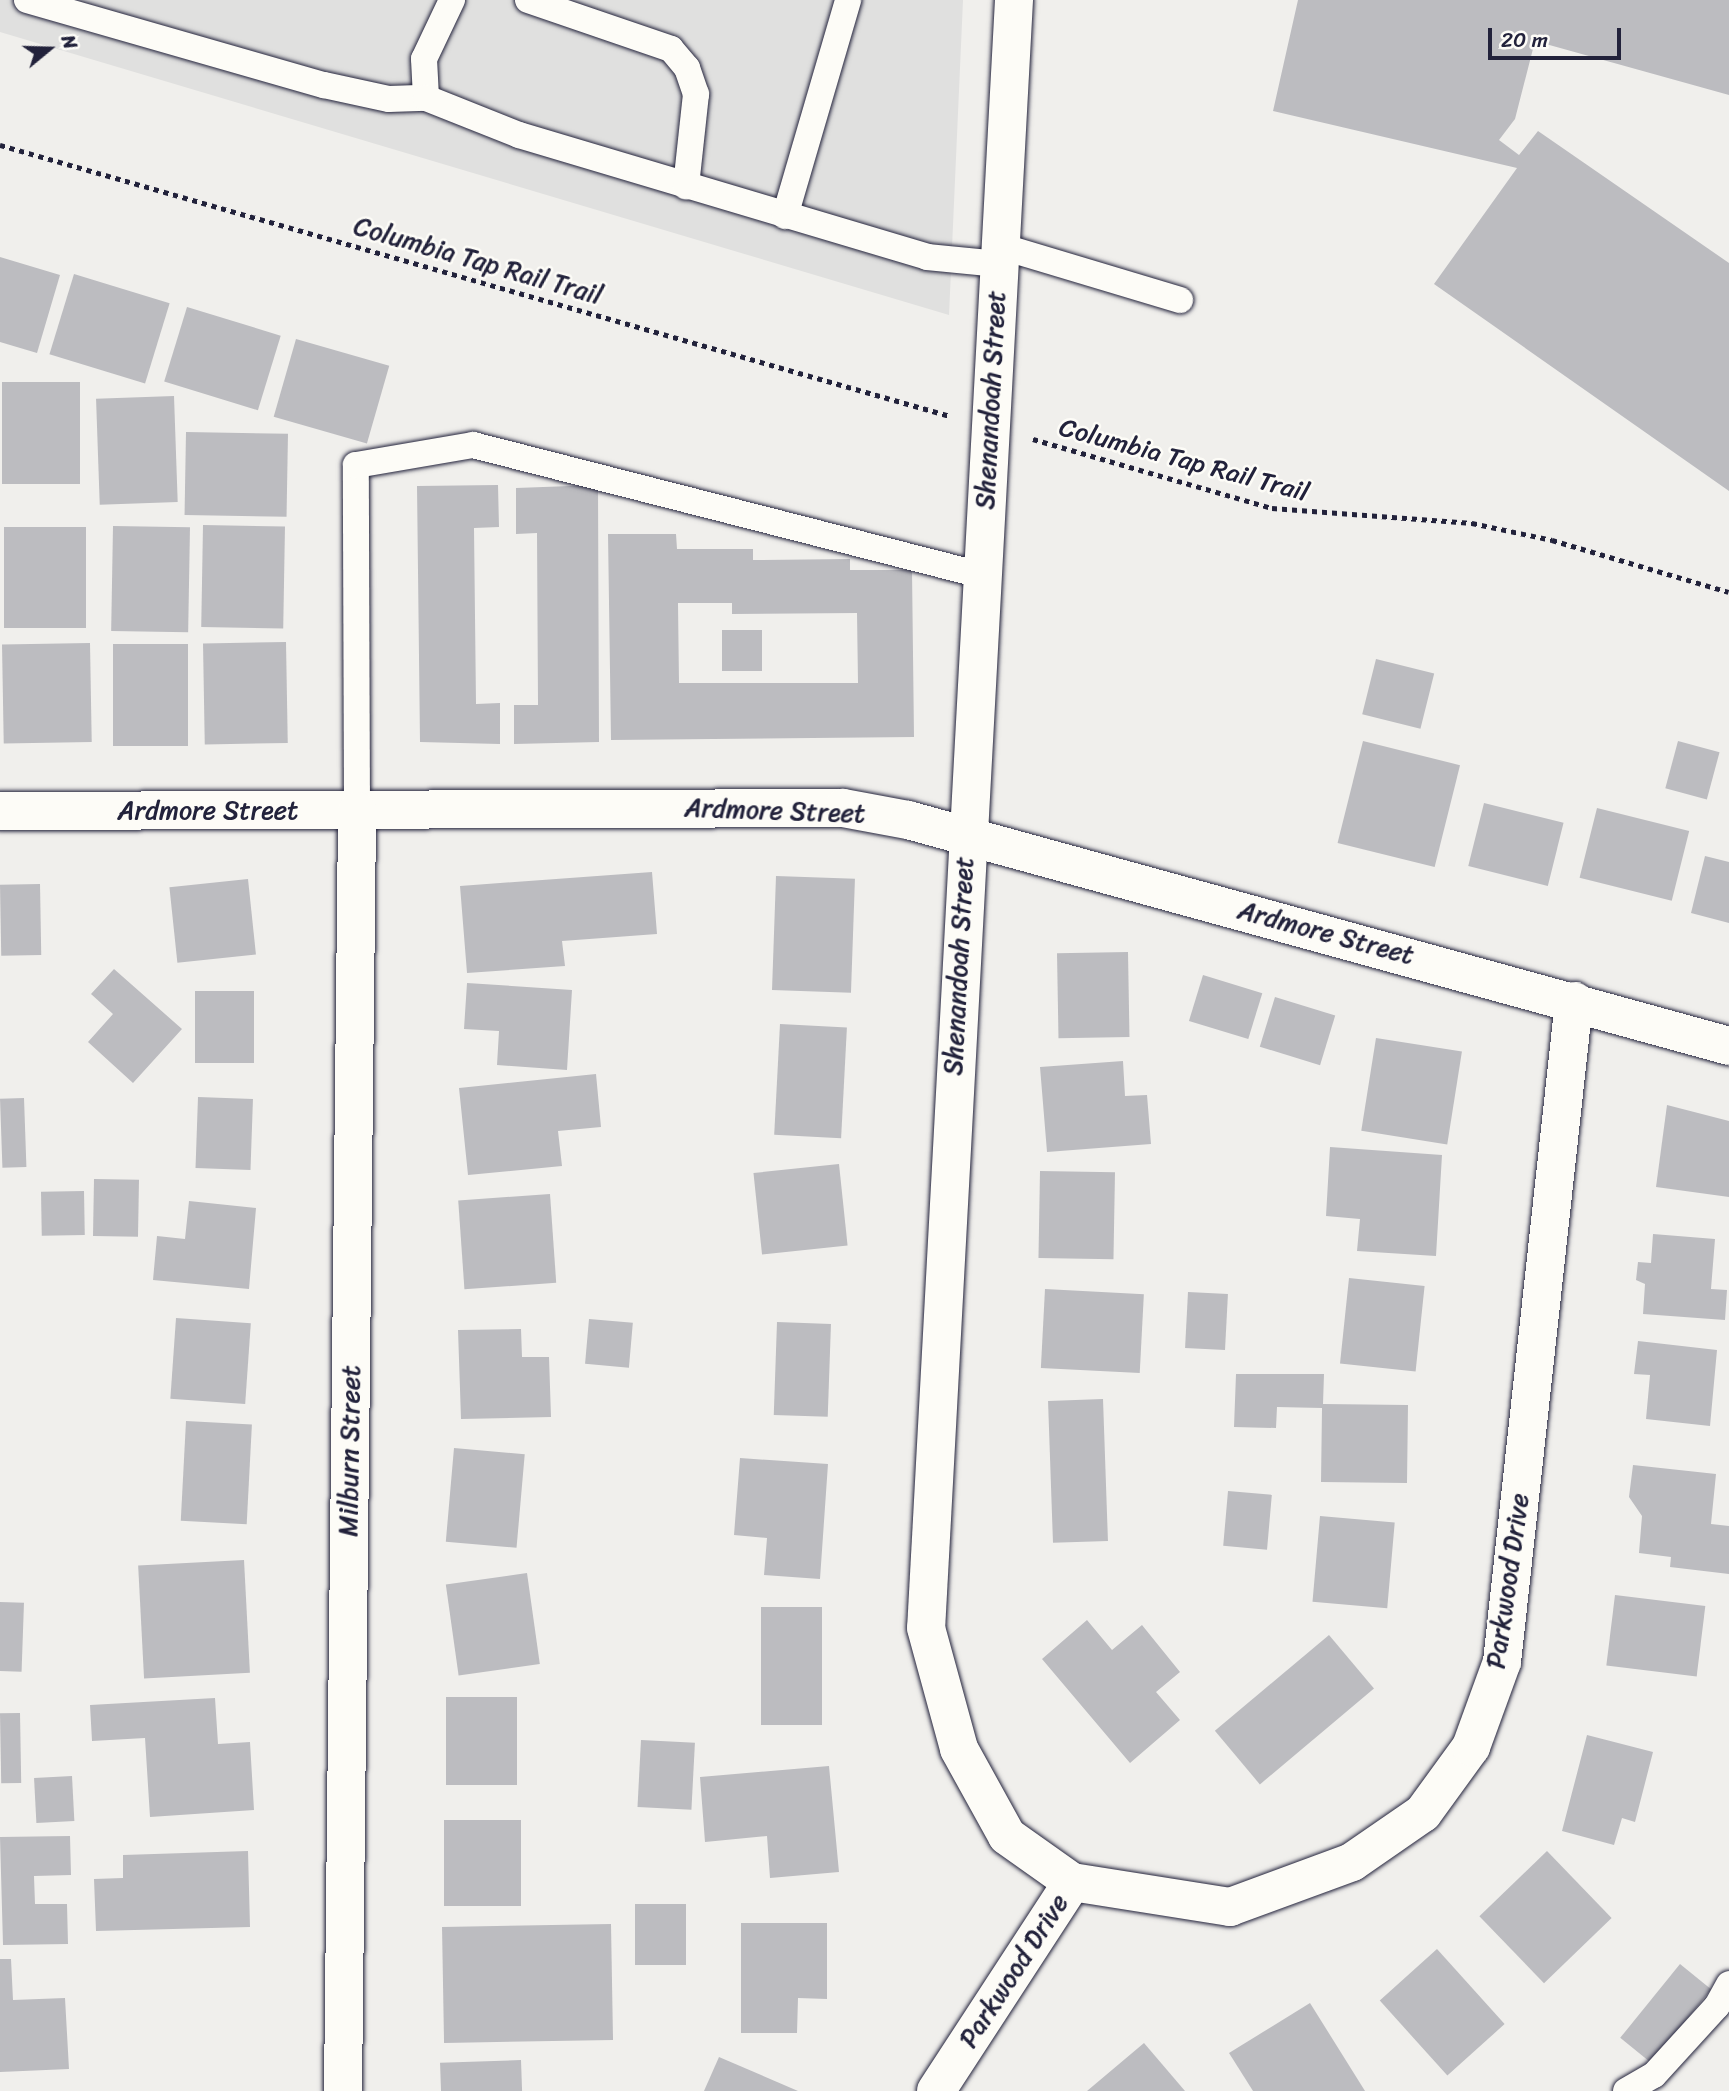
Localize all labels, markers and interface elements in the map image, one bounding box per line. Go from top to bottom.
north arrow [14,14,84,84]
scale bar [1491,14,1624,58]
text: 20 m [1501,21,1548,59]
text: N [52,30,87,54]
street label: Columbia Tap Rail Trail [350,210,606,312]
street label: Shenandoah Street [970,289,1012,511]
street label: Columbia Tap Rail Trail [1055,412,1313,508]
street label: Ardmore Street [684,792,866,830]
street label: Ardmore Street [118,795,298,827]
street label: Shenandoah Street [938,855,980,1077]
street label: Ardmore Street [1235,895,1417,971]
street label: Milburn Street [333,1365,367,1537]
street label: Parkwood Drive [1480,1491,1536,1671]
street label: Parkwood Drive [953,1888,1075,2054]

